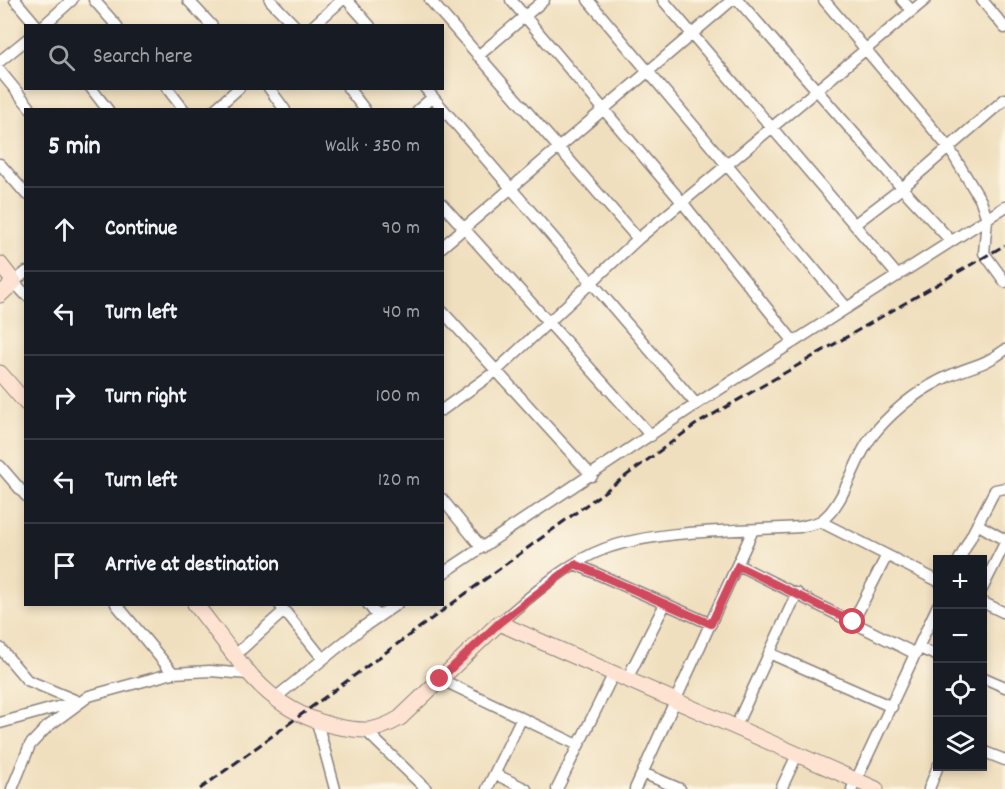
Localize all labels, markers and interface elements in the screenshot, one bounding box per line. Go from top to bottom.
search box [24,24,444,90]
icon: search [45,41,78,74]
text: Search here [93,42,192,73]
text: 5 min [48,129,101,166]
text: Walk · 350 m [325,133,420,161]
icon: ahead [48,213,81,246]
text: Continue [105,214,177,245]
text: 90 m [382,215,420,243]
icon: left [48,297,81,330]
text: Turn left [105,298,177,329]
text: 40 m [382,299,420,327]
icon: right [48,381,81,414]
text: Turn right [105,382,187,413]
text: 100 m [376,383,420,411]
icon: left [48,465,81,498]
text: Turn left [105,466,177,497]
text: 120 m [378,467,420,495]
icon: arrive [48,549,81,582]
text: Arrive at destination [105,550,279,581]
map controls [933,555,987,771]
button: + [933,555,987,609]
route start [839,608,865,634]
button: − [933,609,987,663]
button: locate [933,663,987,717]
route end [426,665,452,691]
button: layers [933,717,987,771]

